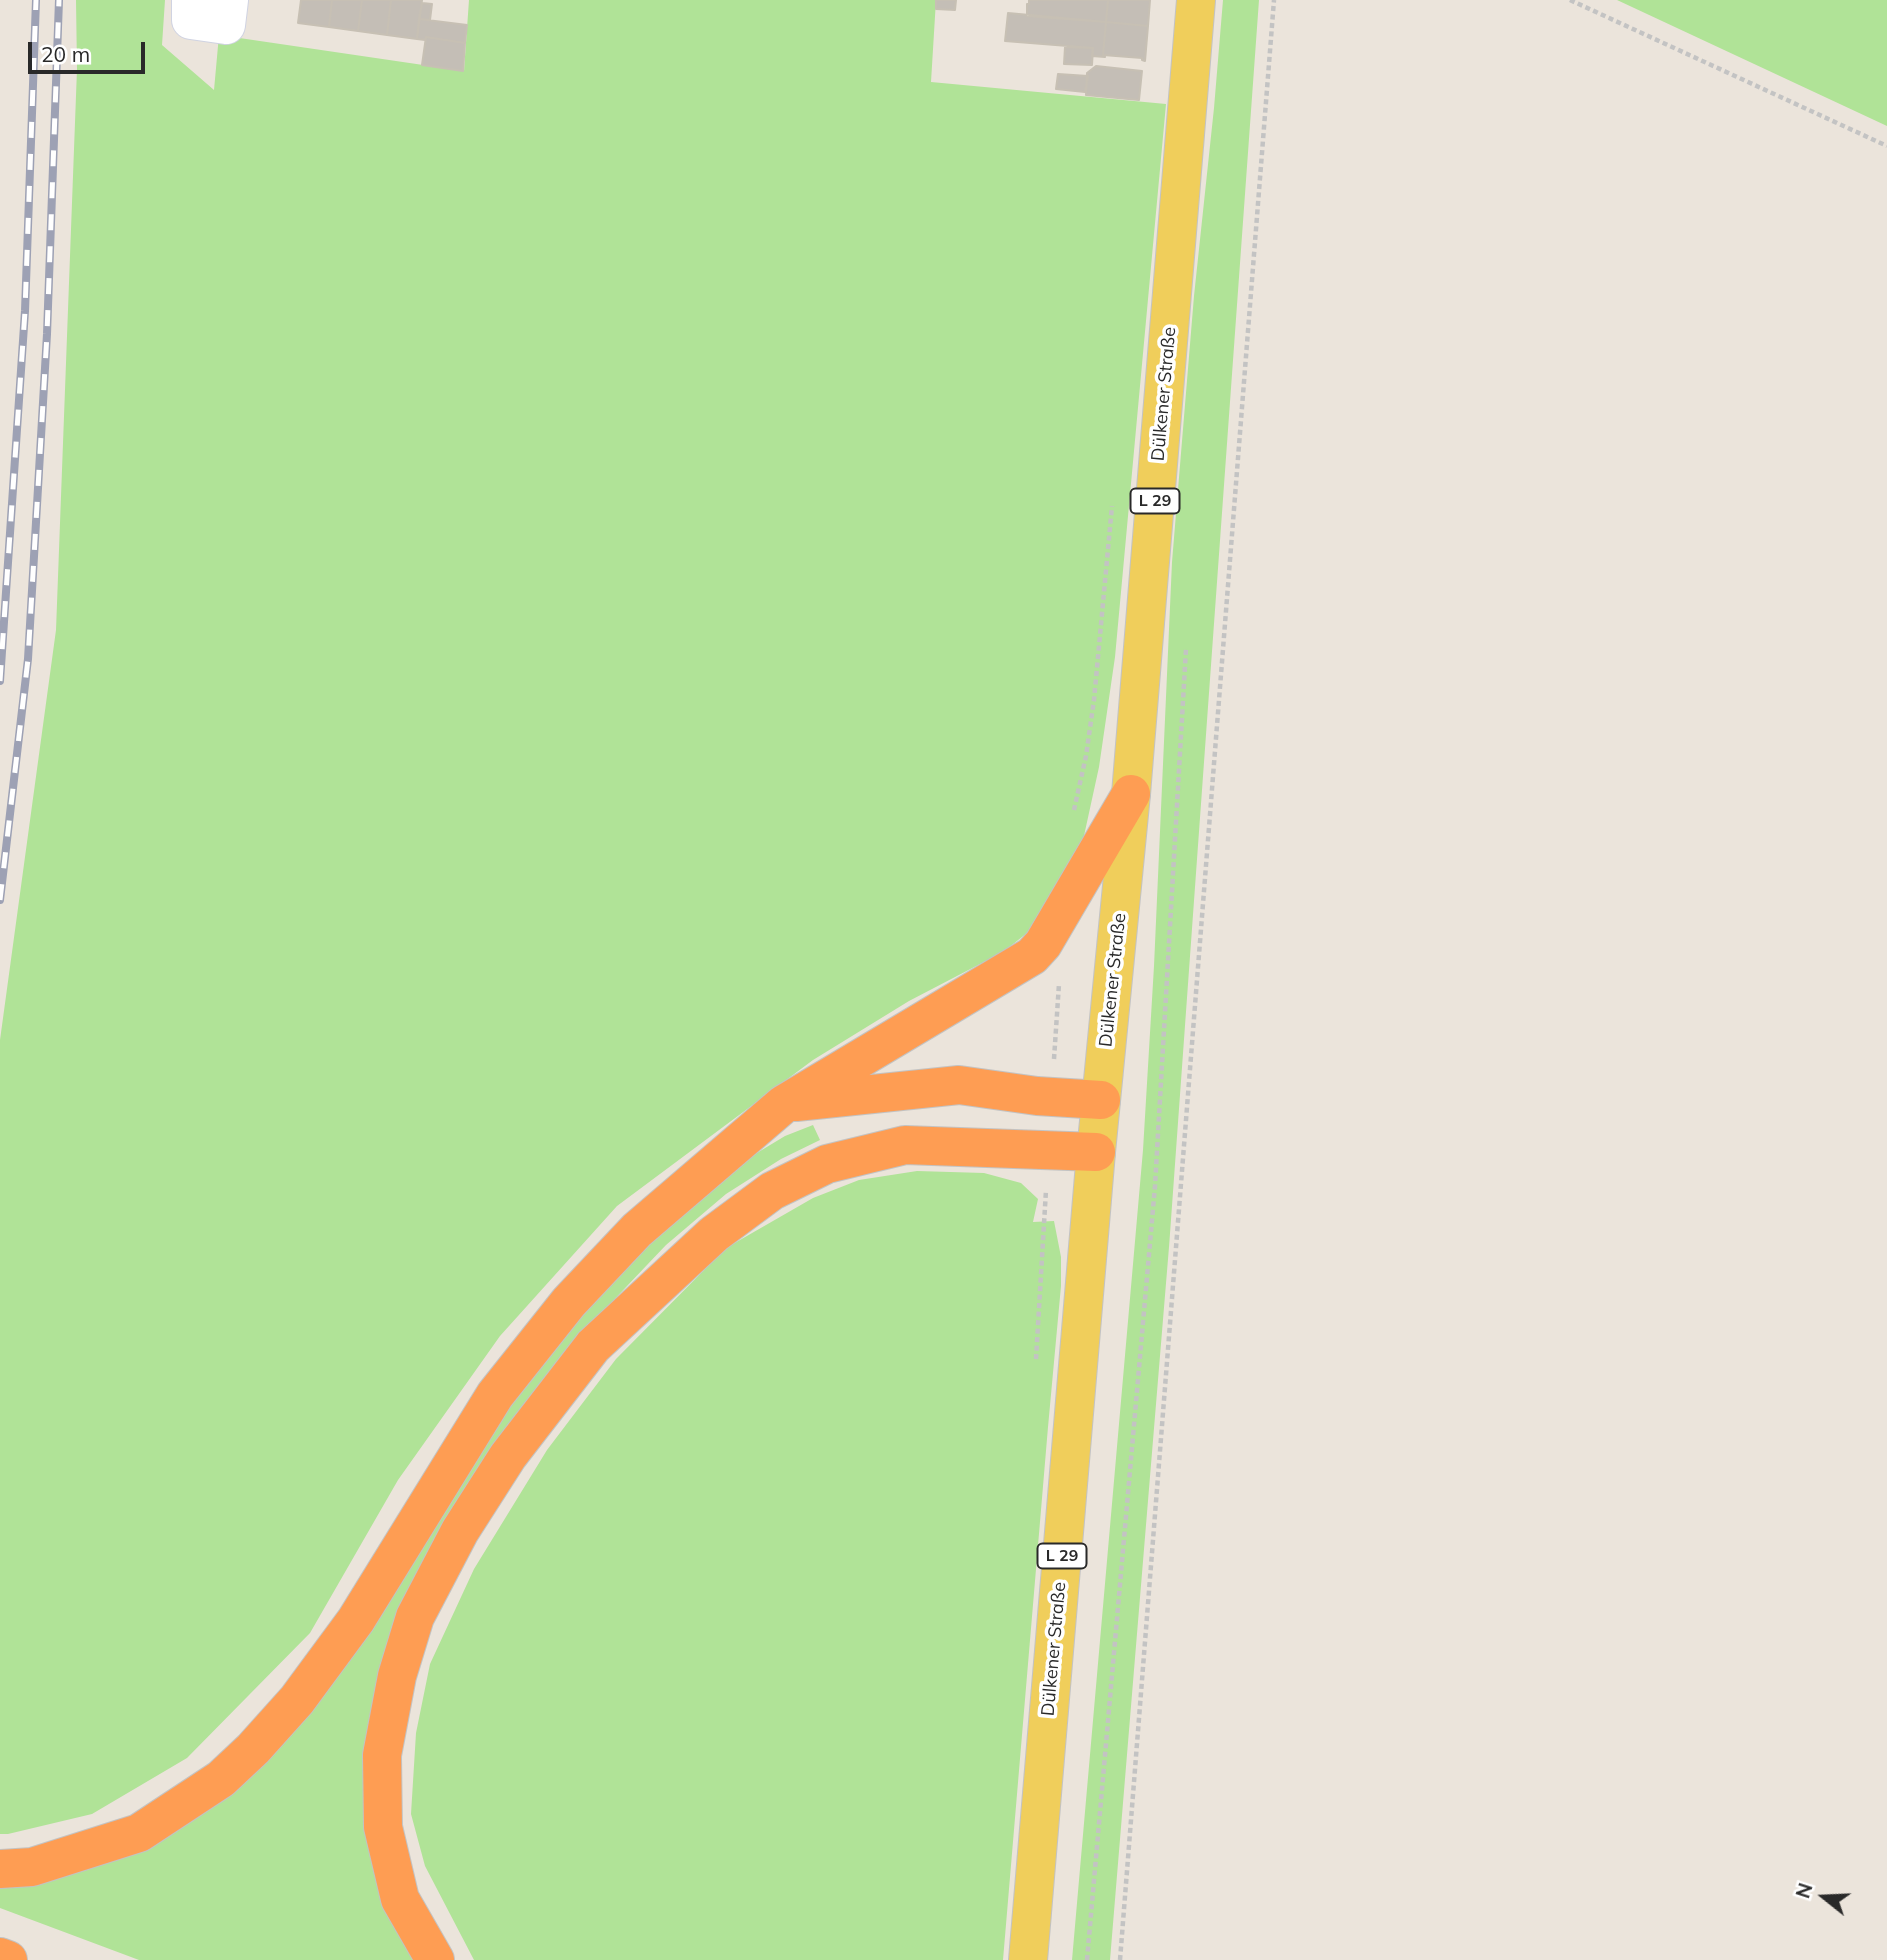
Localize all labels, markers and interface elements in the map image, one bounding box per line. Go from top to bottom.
scale bar [32,28,149,72]
text: 20 m [41,41,90,67]
street label: Dülkener Straße [1147,326,1181,462]
road number: L 29 [1130,488,1180,514]
street label: Dülkener Straße [1095,912,1131,1048]
road number: L 29 [1038,1544,1086,1568]
street label: Dülkener Straße [1037,1581,1071,1717]
north arrow [1789,1862,1859,1932]
text: N [1790,1880,1818,1901]

